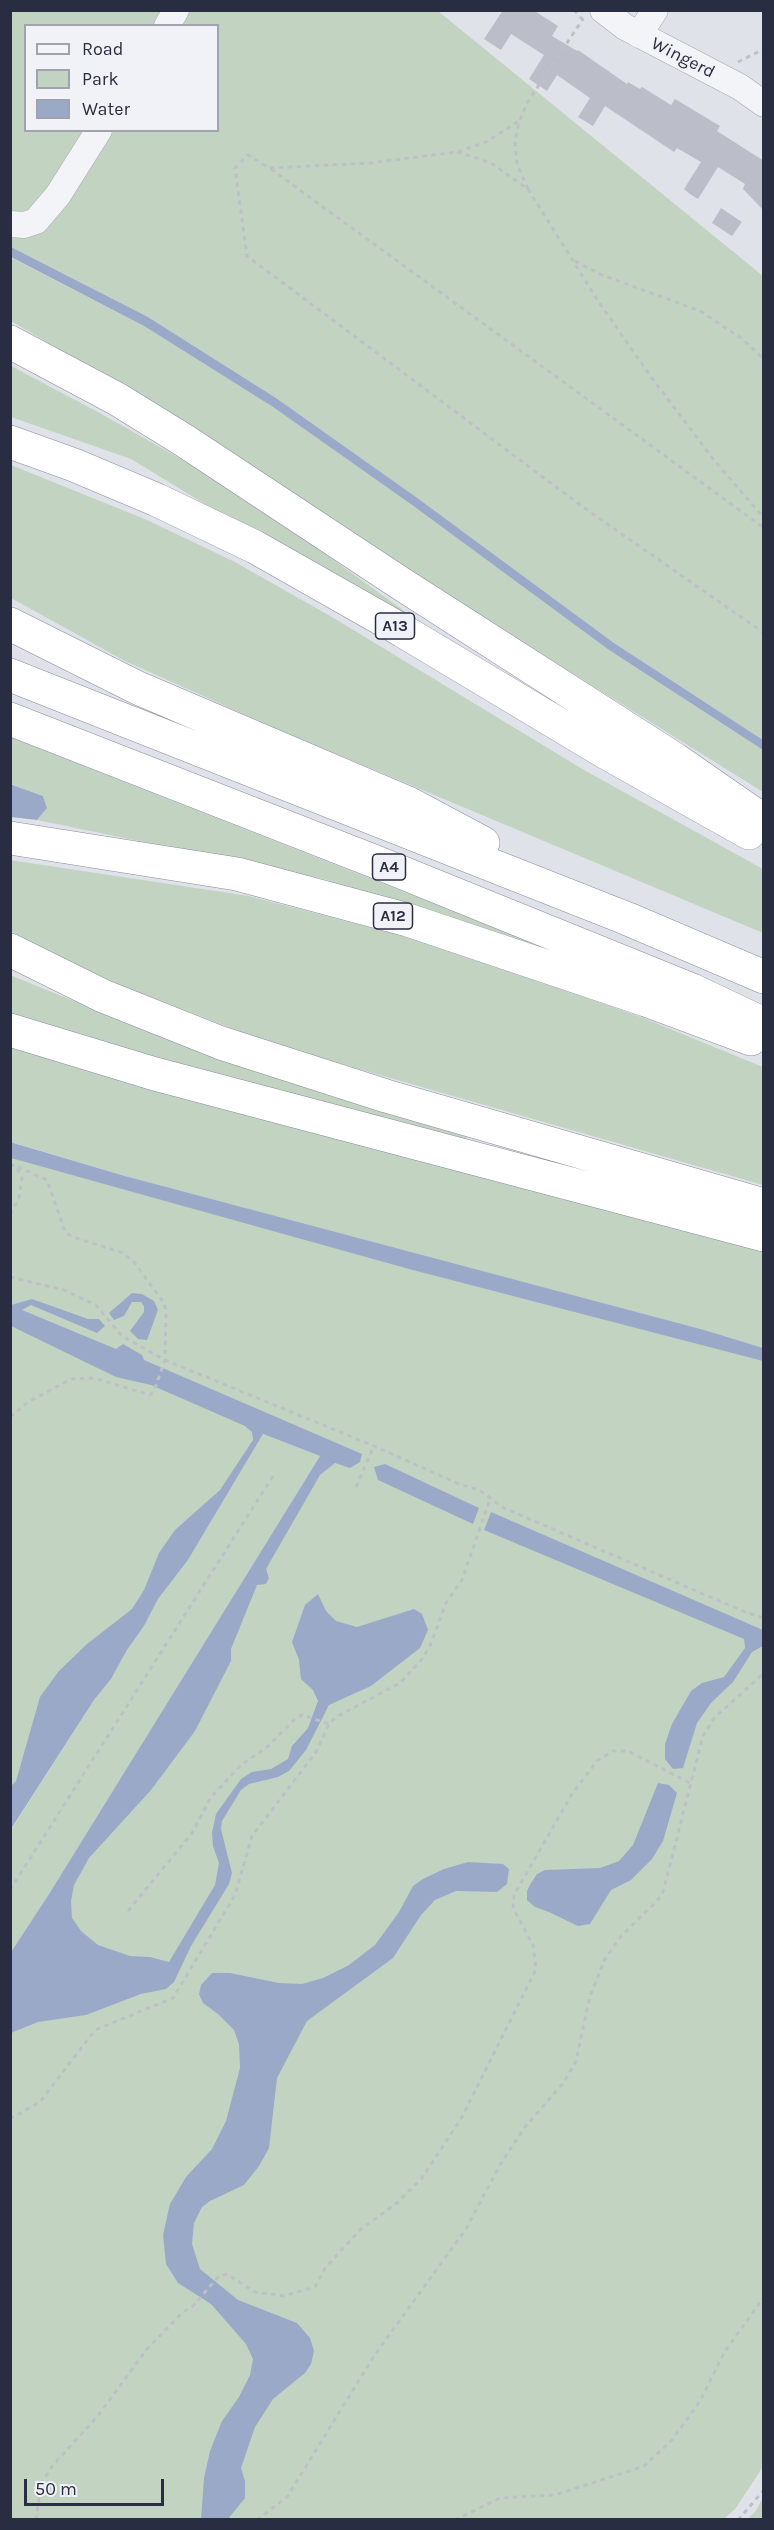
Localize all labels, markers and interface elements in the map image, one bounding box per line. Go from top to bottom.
legend [24,24,219,132]
street label: Wingerd [647,33,719,83]
text: Road [82,38,123,60]
text: Park [82,68,119,90]
text: Water [82,98,130,120]
road number: A13 [376,613,414,639]
road number: A4 [372,854,406,880]
road number: A12 [374,903,412,929]
scale bar [27,2467,166,2505]
text: 50 m [35,2478,77,2500]

